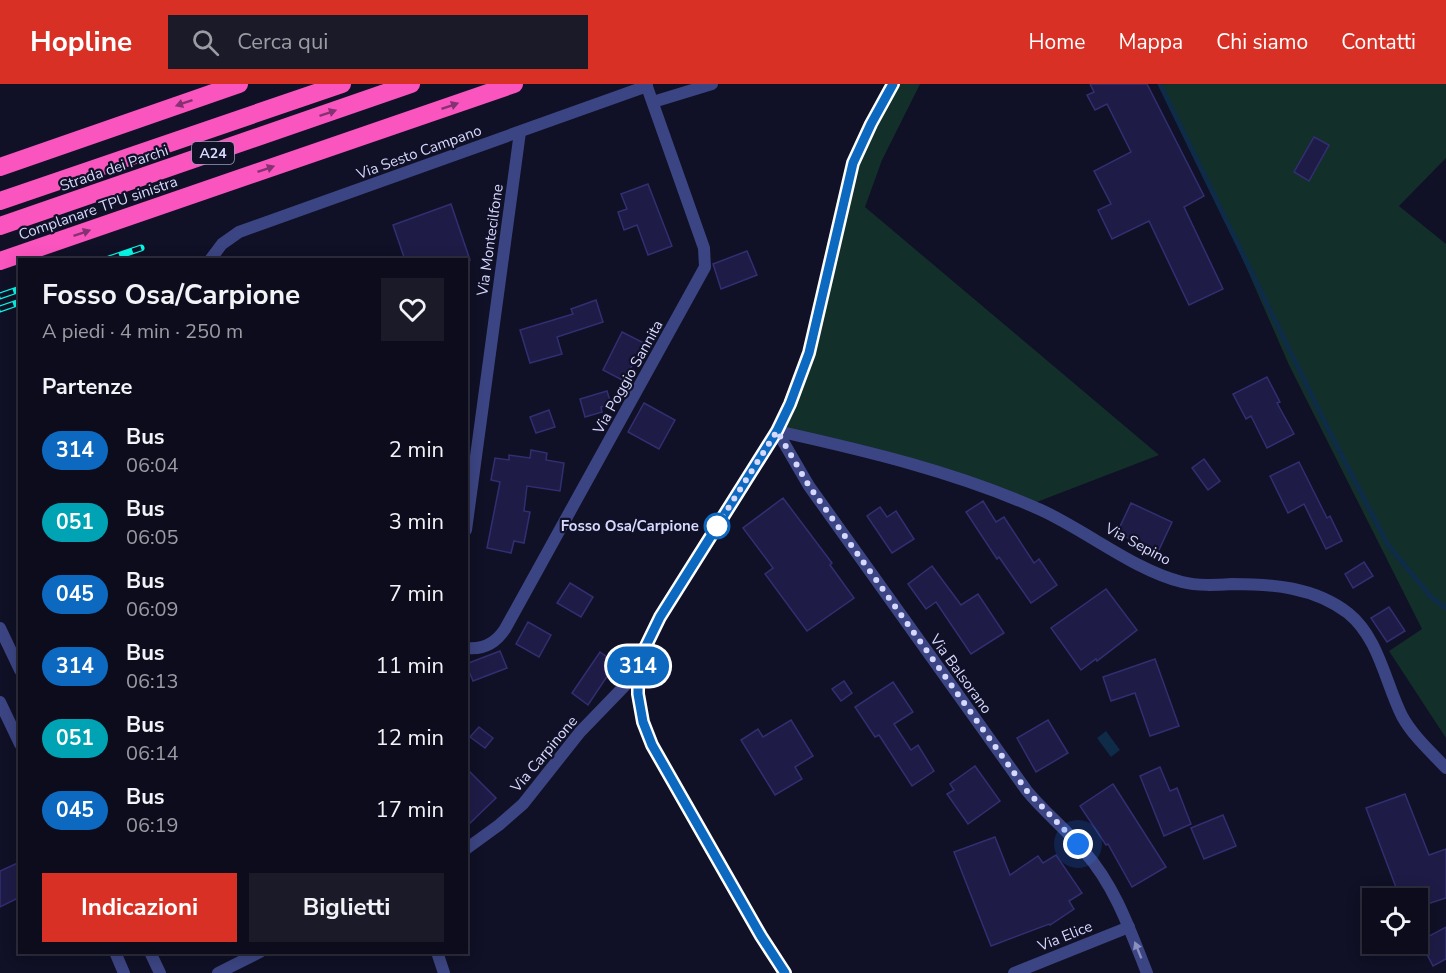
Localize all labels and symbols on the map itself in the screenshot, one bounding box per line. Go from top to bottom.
one-way arrow [175,99,193,109]
one-way arrow [441,100,459,110]
one-way arrow [319,107,337,117]
street label: Via Sesto Campano [353,120,484,184]
street label: Strada dei Parchi [57,140,171,196]
road number: A24 [192,142,234,164]
one-way arrow [257,164,275,174]
street label: Complanare TPU sinistra [16,171,180,245]
street label: Via Montecilfone [472,183,508,298]
one-way arrow [73,228,91,237]
street label: Via Poggio Sannita [588,316,668,438]
marker: Fosso Osa/Carpione [704,513,730,539]
place label: Fosso Osa/Carpione [561,516,699,536]
street label: Via Sepino [1101,518,1174,570]
street label: Via Balsorano [925,629,997,718]
line badge: 314 [604,646,672,686]
street label: Via Carpinone [505,711,582,797]
your location [1063,829,1093,859]
street label: Via Elice [1034,916,1095,956]
one-way arrow [1133,941,1142,959]

